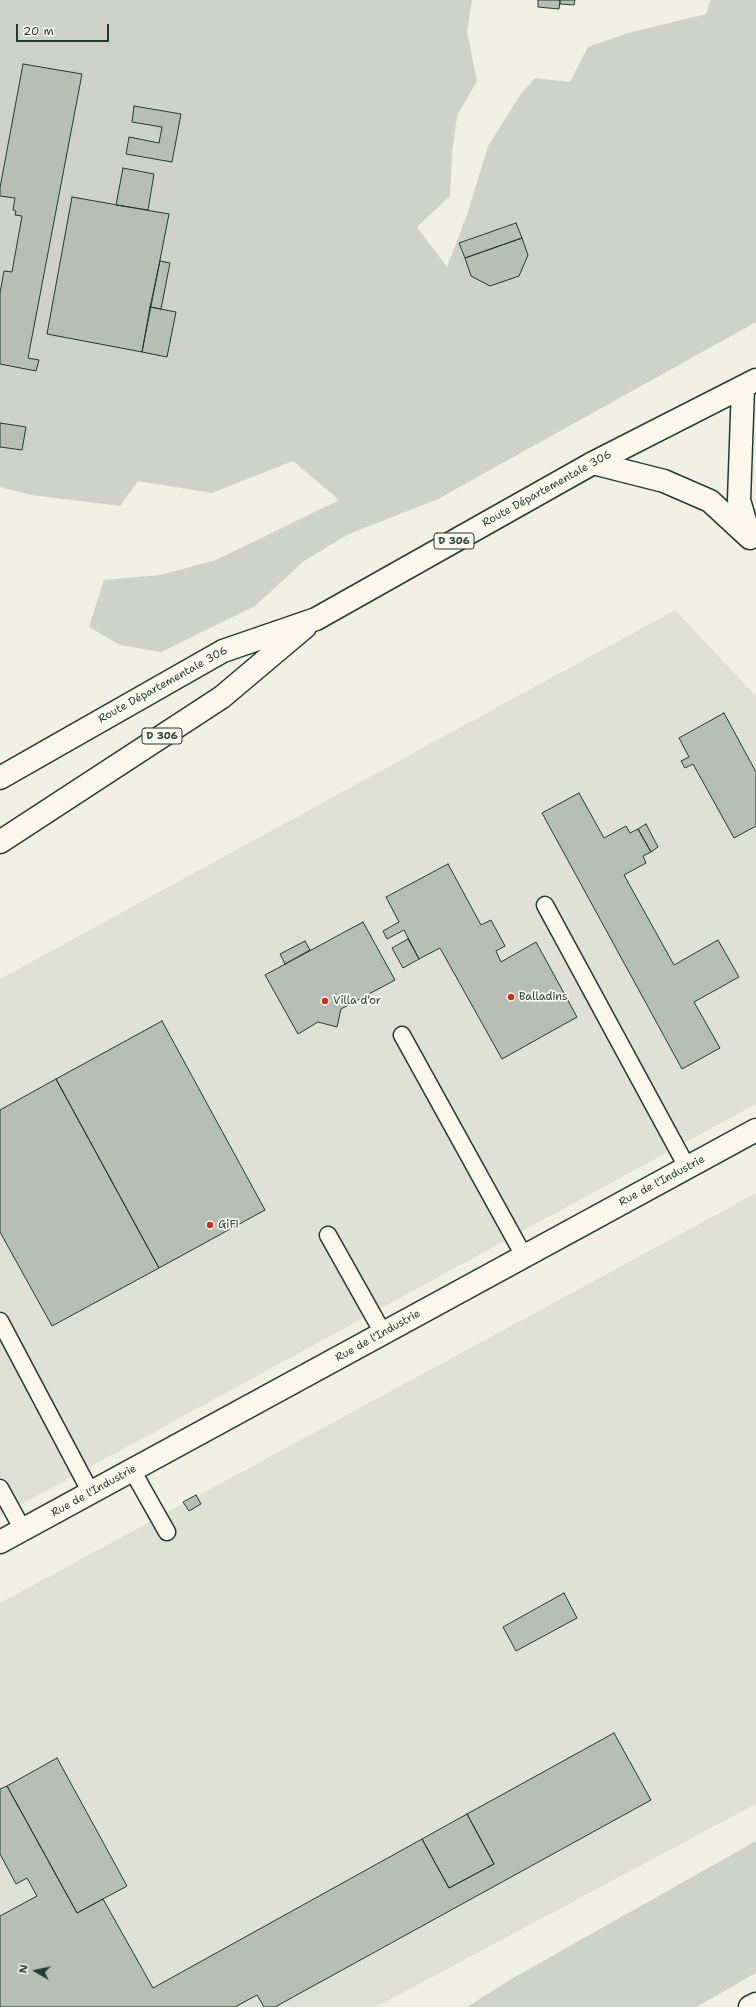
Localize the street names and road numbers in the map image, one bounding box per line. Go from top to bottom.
street label: Route Départementale 306 [480,448,614,530]
road number: D 306 [434,533,474,549]
street label: Route Départementale 306 [96,644,230,726]
road number: D 306 [142,728,182,744]
street label: Rue de l'Industrie [617,1153,707,1209]
street label: Rue de l'Industrie [333,1307,423,1365]
street label: Rue de l'Industrie [49,1462,139,1520]

